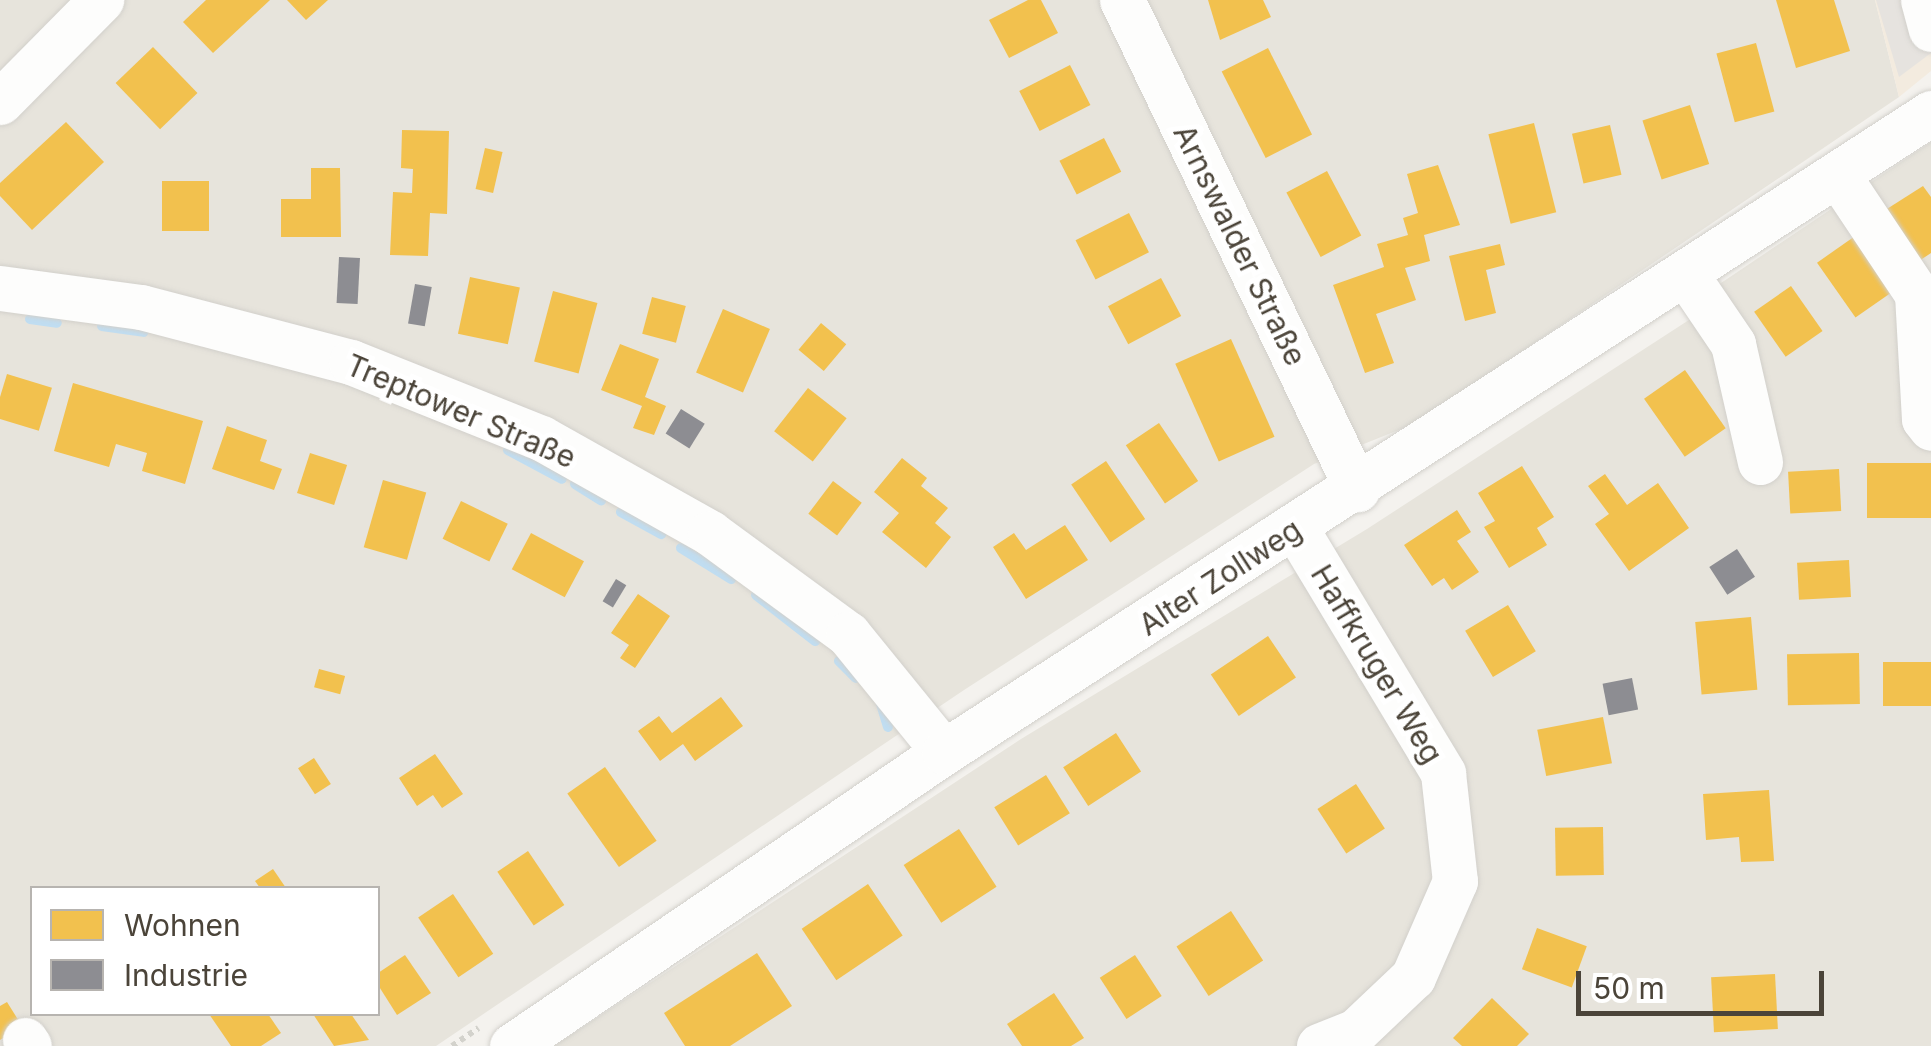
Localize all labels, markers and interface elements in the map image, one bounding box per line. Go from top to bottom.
street label: Arnswalder Straße [1166,119,1314,371]
street label: Treptower Straße [341,346,581,476]
street label: Alter Zollweg [1132,511,1308,643]
street label: Haffkruger Weg [1304,558,1450,770]
legend [30,886,380,1016]
text: Wohnen [124,907,241,943]
scale bar [1581,951,1828,1013]
text: Industrie [124,957,248,993]
text: 50 m [1593,970,1665,1006]

